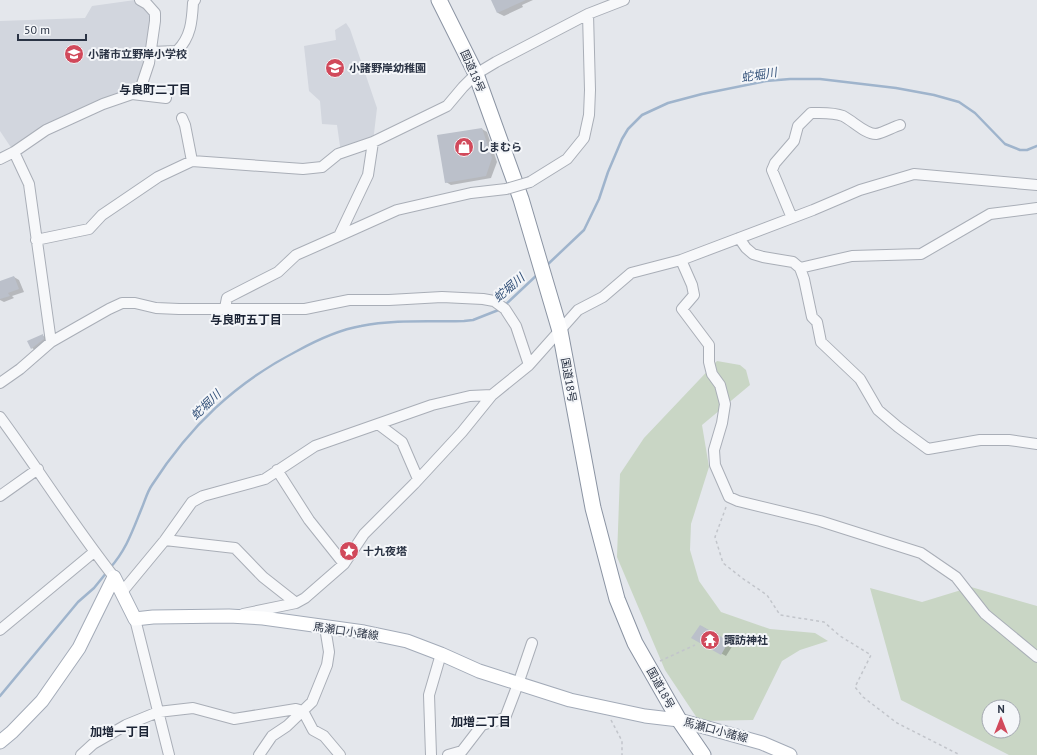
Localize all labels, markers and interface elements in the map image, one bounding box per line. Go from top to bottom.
scale bar [18,16,86,42]
text: 50 m [24,22,50,37]
school or university icon: 小諸市立野岸小学校 [63,43,85,65]
place label: 小諸市立野岸小学校 [88,47,187,61]
street label: 国道18号 [457,48,489,94]
school or university icon: 小諸野岸幼稚園 [324,57,346,79]
place label: 小諸野岸幼稚園 [349,61,426,75]
water label: 蛇堀川 [740,64,780,85]
district label: 与良町二丁目 [119,82,191,97]
shop icon: しまむら [453,136,475,158]
place label: しまむら [478,140,522,154]
water label: 蛇堀川 [490,269,529,305]
district label: 与良町五丁目 [210,312,282,327]
street label: 国道18号 [558,357,580,403]
water label: 蛇堀川 [187,385,225,423]
place icon: 十九夜塔 [338,540,360,562]
place label: 十九夜塔 [363,544,407,558]
street label: 馬瀬口小諸線 [312,619,380,643]
temple icon: 諏訪神社 [699,629,721,651]
place label: 諏訪神社 [724,633,768,647]
street label: 国道18号 [644,665,678,711]
north arrow [981,699,1021,739]
text: N [997,702,1005,716]
district label: 加増二丁目 [451,714,511,729]
street label: 馬瀬口小諸線 [682,715,750,745]
district label: 加増一丁目 [90,724,150,739]

